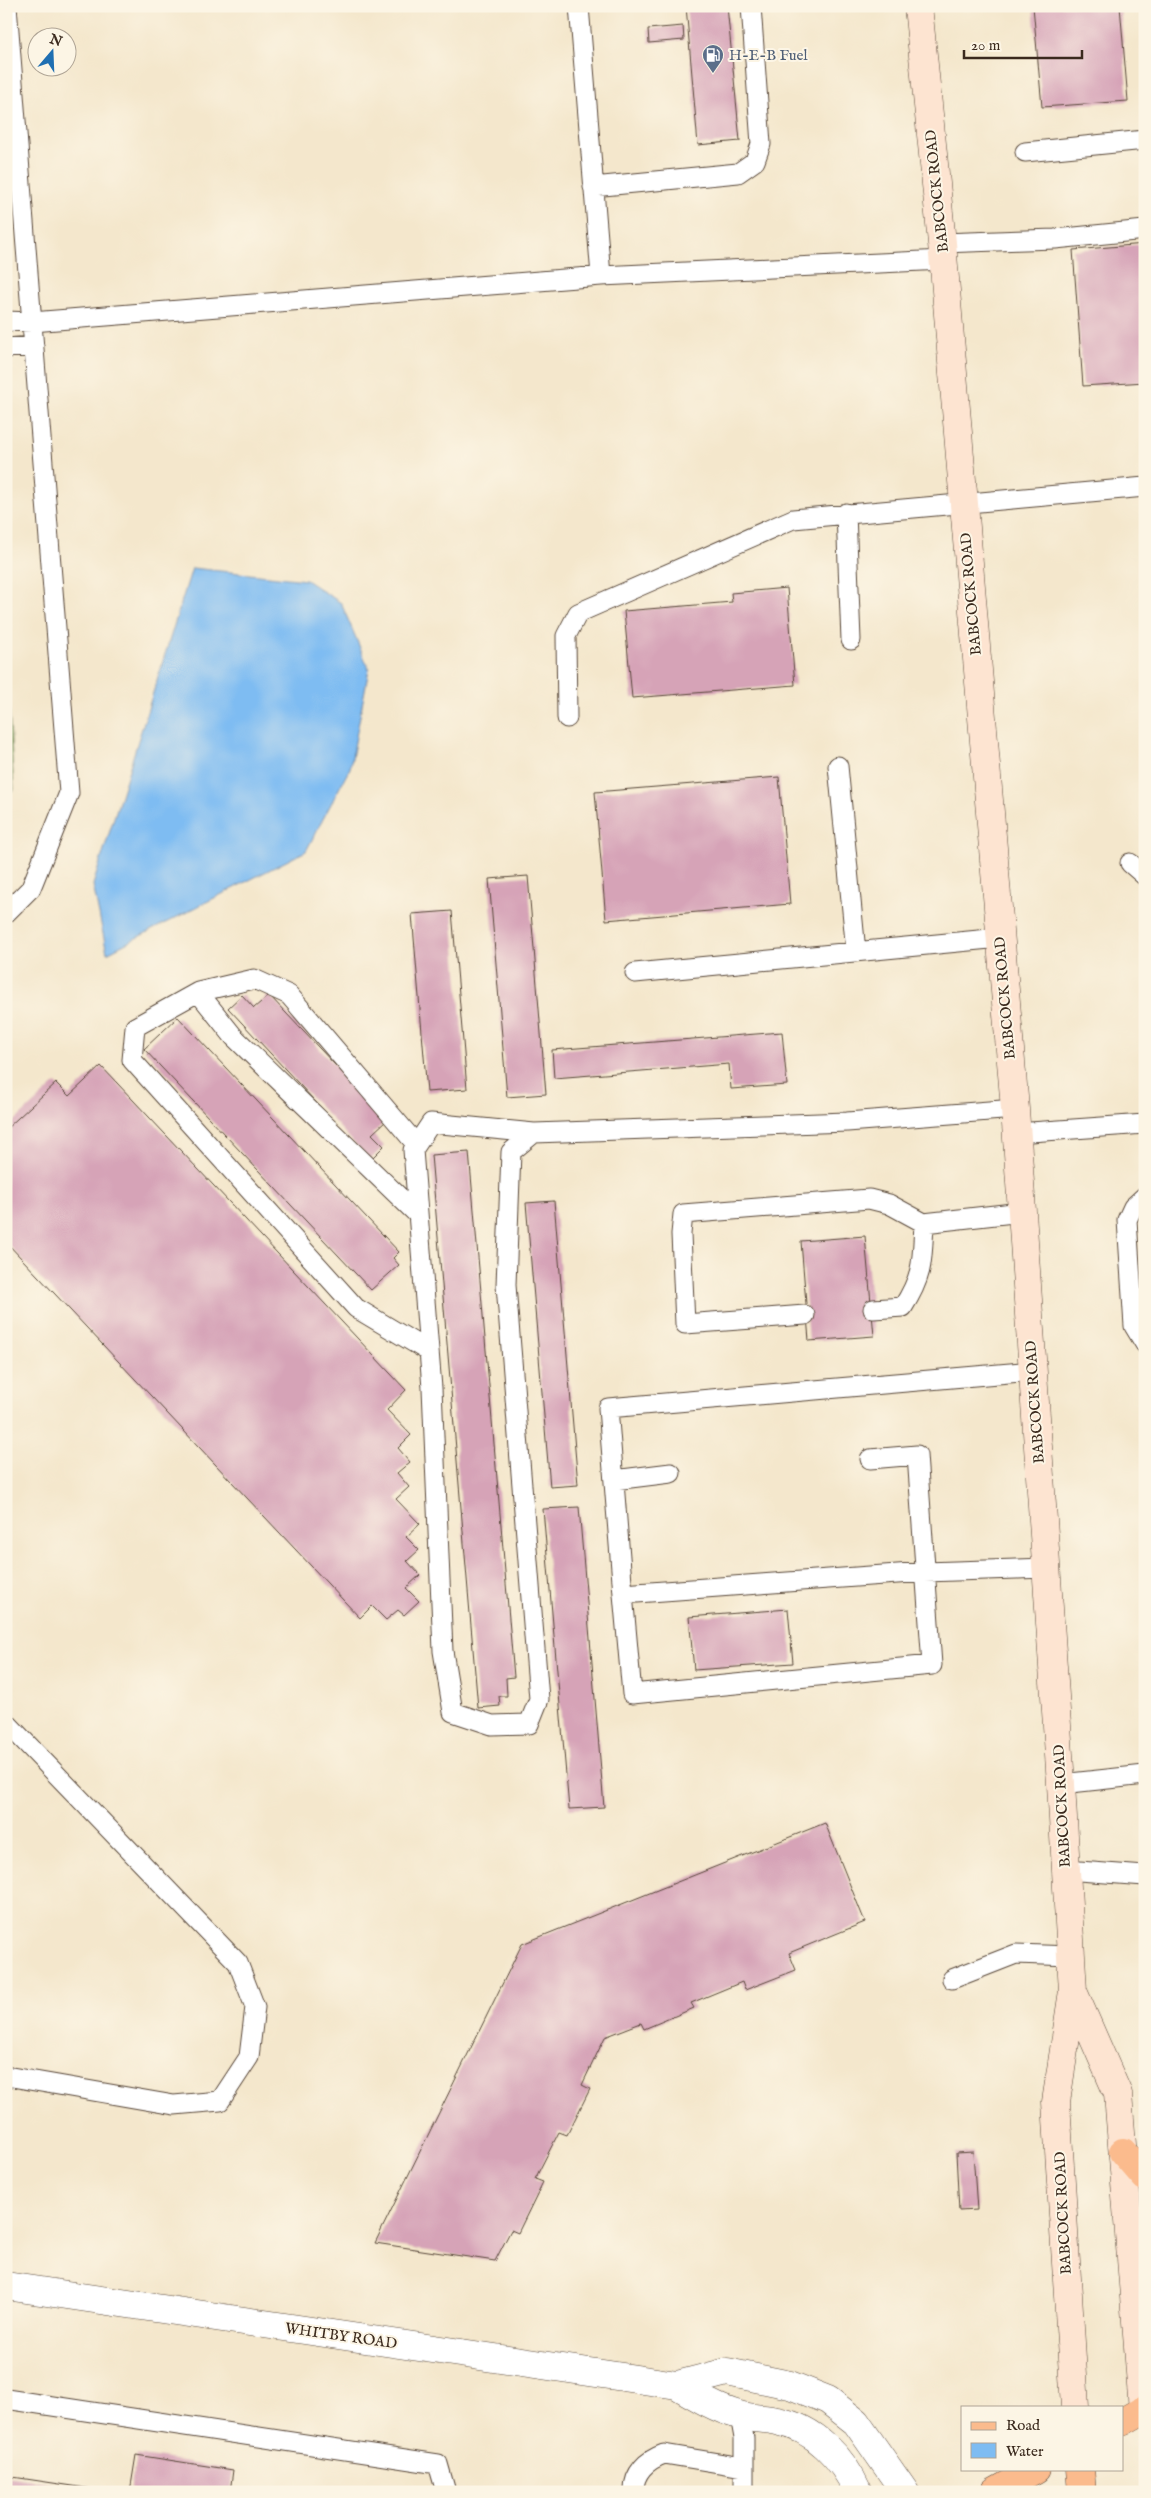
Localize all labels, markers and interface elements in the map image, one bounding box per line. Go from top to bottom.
north arrow [28,28,78,78]
scale bar [964,28,1081,60]
text: N [46,30,65,51]
text: 20 m [971,36,1001,55]
fuel station icon: H-E-B Fuel [701,43,725,74]
place label: H-E-B Fuel [729,46,809,65]
street label: BABCOCK ROAD [921,129,953,253]
street label: BABCOCK ROAD [956,532,986,656]
street label: BABCOCK ROAD [990,936,1020,1060]
street label: BABCOCK ROAD [1021,1340,1049,1464]
street label: BABCOCK ROAD [1049,1744,1075,1868]
street label: BABCOCK ROAD [1050,2151,1076,2275]
street label: WHITBY ROAD [284,2319,398,2353]
legend [961,2406,1124,2470]
text: Road [1006,2416,1041,2435]
text: Water [1006,2442,1044,2461]

